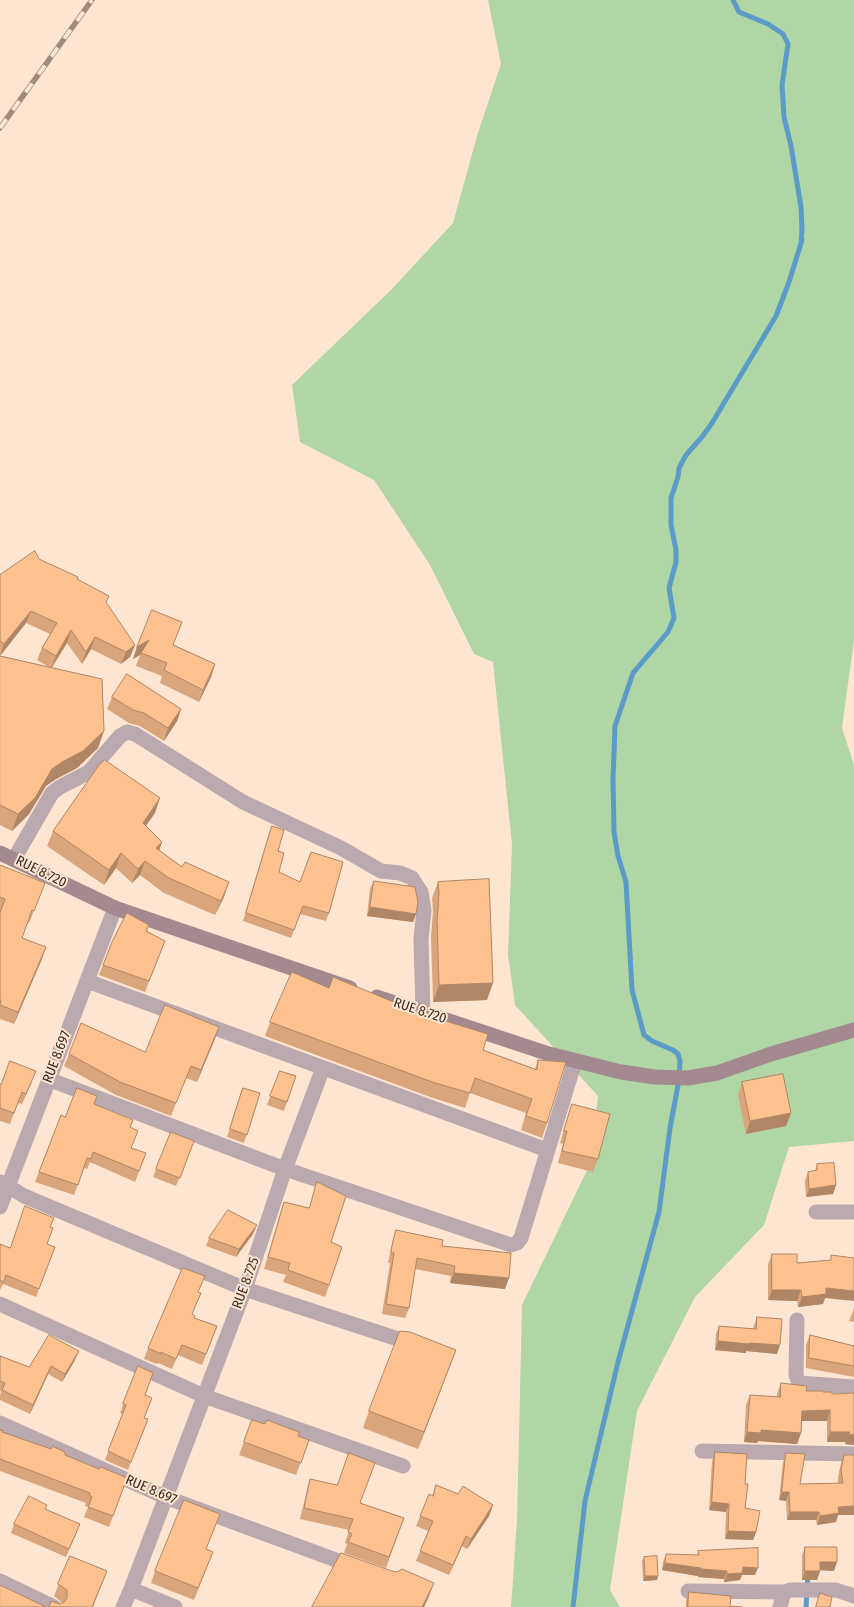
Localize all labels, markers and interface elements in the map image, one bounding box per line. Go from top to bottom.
street label: RUE 8.720 [13,852,69,892]
street label: RUE 8.720 [391,995,449,1027]
street label: RUE 8.697 [39,1029,75,1085]
street label: RUE 8.725 [229,1255,263,1311]
street label: RUE 8.697 [123,1472,179,1508]

